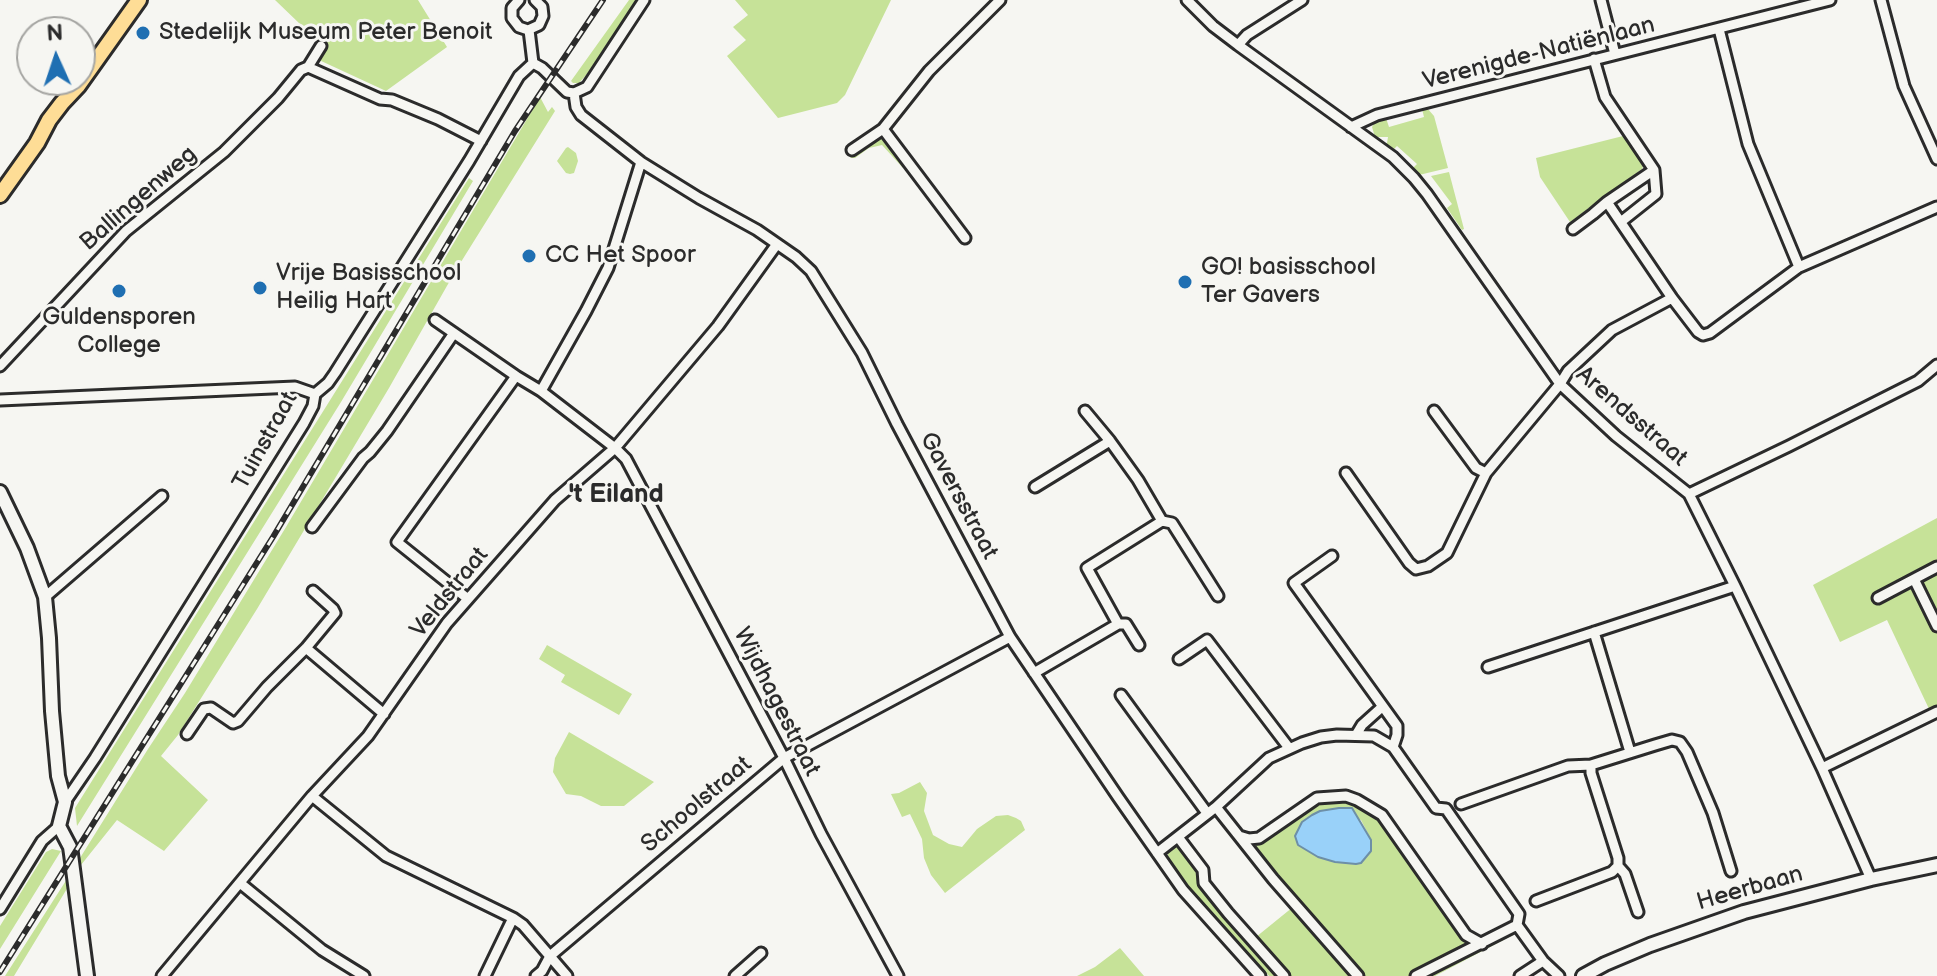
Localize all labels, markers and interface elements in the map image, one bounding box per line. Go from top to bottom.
street label: Verenigde-Natiënlaan [1420,11,1658,97]
north arrow [16,16,96,96]
place label: Stedelijk Museum Peter Benoit [159,19,492,47]
text: N [46,20,64,47]
marker: Stedelijk Museum Peter Benoit [134,24,152,42]
street label: Ballingenweg [75,140,203,258]
place label: CC Het Spoor [545,242,696,270]
marker: CC Het Spoor [520,247,538,265]
place label: GO! basisschool Ter Gavers [1201,254,1376,310]
place label: Vrije Basisschool Heilig Hart [276,260,461,316]
marker: GO! basisschool Ter Gavers [1176,273,1194,291]
marker: Vrije Basisschool Heilig Hart [251,279,269,297]
marker: Guldensporen College [110,282,128,300]
place label: Guldensporen College [42,304,196,360]
street label: Arendsstraat [1569,361,1693,473]
street label: Tuinstraat [227,387,305,495]
street label: Gaversstraat [913,428,1003,564]
district label: 't Eiland [568,479,664,511]
street label: Veldstraat [405,542,495,644]
street label: Wijdhagestraat [726,623,826,781]
street label: Schoolstraat [636,751,758,859]
street label: Heerbaan [1694,860,1806,918]

